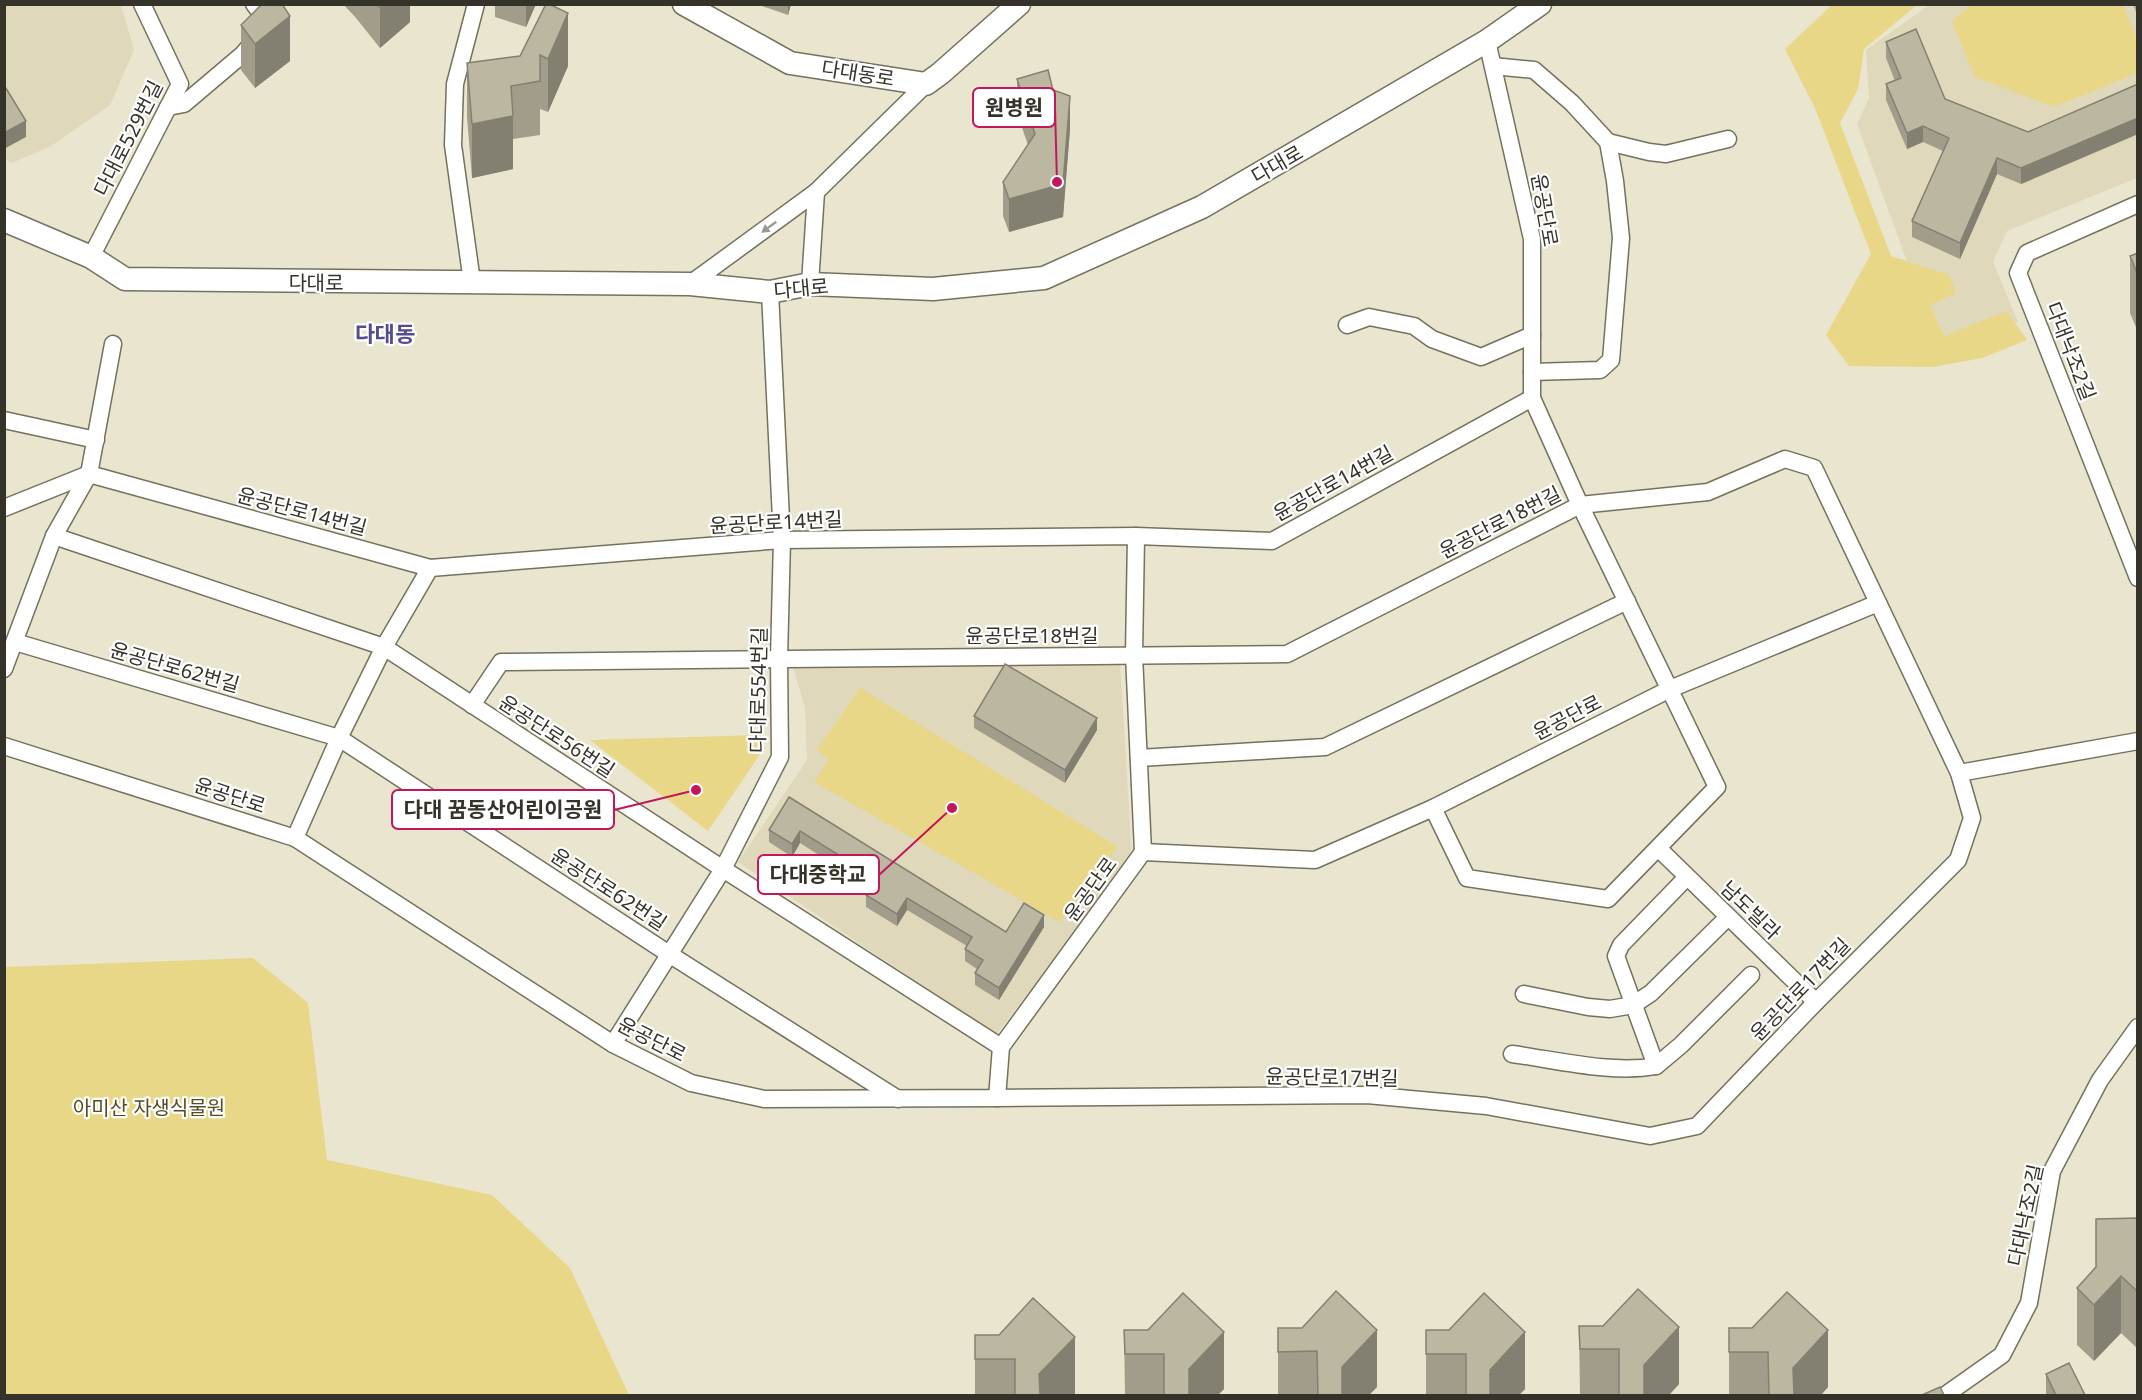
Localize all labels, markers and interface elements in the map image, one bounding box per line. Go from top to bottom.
street label: 다대동로 [820,54,896,92]
street label: 다대로529번길 [87,76,169,200]
callout: 원병원 [973,88,1055,127]
text: 원병원 [985,93,1043,121]
street label: 다대로 [1246,139,1308,189]
street label: 윤공단로 [1525,171,1565,249]
one-way arrow [761,220,776,232]
street label: 다대로 [288,269,344,296]
street label: 다대로 [772,272,830,304]
street label: 다대낙조2길 [2040,298,2102,404]
district label: 다대동 [355,318,415,348]
street label: 윤공단로14번길 [1268,439,1398,527]
street label: 윤공단로18번길 [1434,480,1566,564]
street label: 윤공단로14번길 [234,481,370,541]
street label: 윤공단로14번길 [709,505,843,539]
street label: 윤공단로18번길 [965,622,1099,649]
street label: 다대로554번길 [743,627,773,753]
street label: 윤공단로62번길 [107,636,243,698]
street label: 윤공단로56번길 [494,688,620,784]
street label: 윤공단로 [1528,688,1606,746]
street label: 윤공단로 [191,771,269,819]
callout: 다대 꿈동산어린이공원 [392,790,614,829]
text: 다대 꿈동산어린이공원 [404,795,602,823]
street label: 윤공단로62번길 [546,841,672,937]
street label: 윤공단로 [1057,851,1123,927]
callout: 다대중학교 [758,855,879,894]
text: 다대중학교 [770,860,866,888]
street label: 남도빌라 [1715,875,1787,945]
street label: 윤공단로17번길 [1744,932,1856,1046]
street label: 윤공단로 [613,1010,691,1068]
street label: 윤공단로17번길 [1265,1062,1399,1092]
park label: 아미산 자생식물원 [73,1094,225,1121]
street label: 다대낙조2길 [2001,1162,2049,1268]

